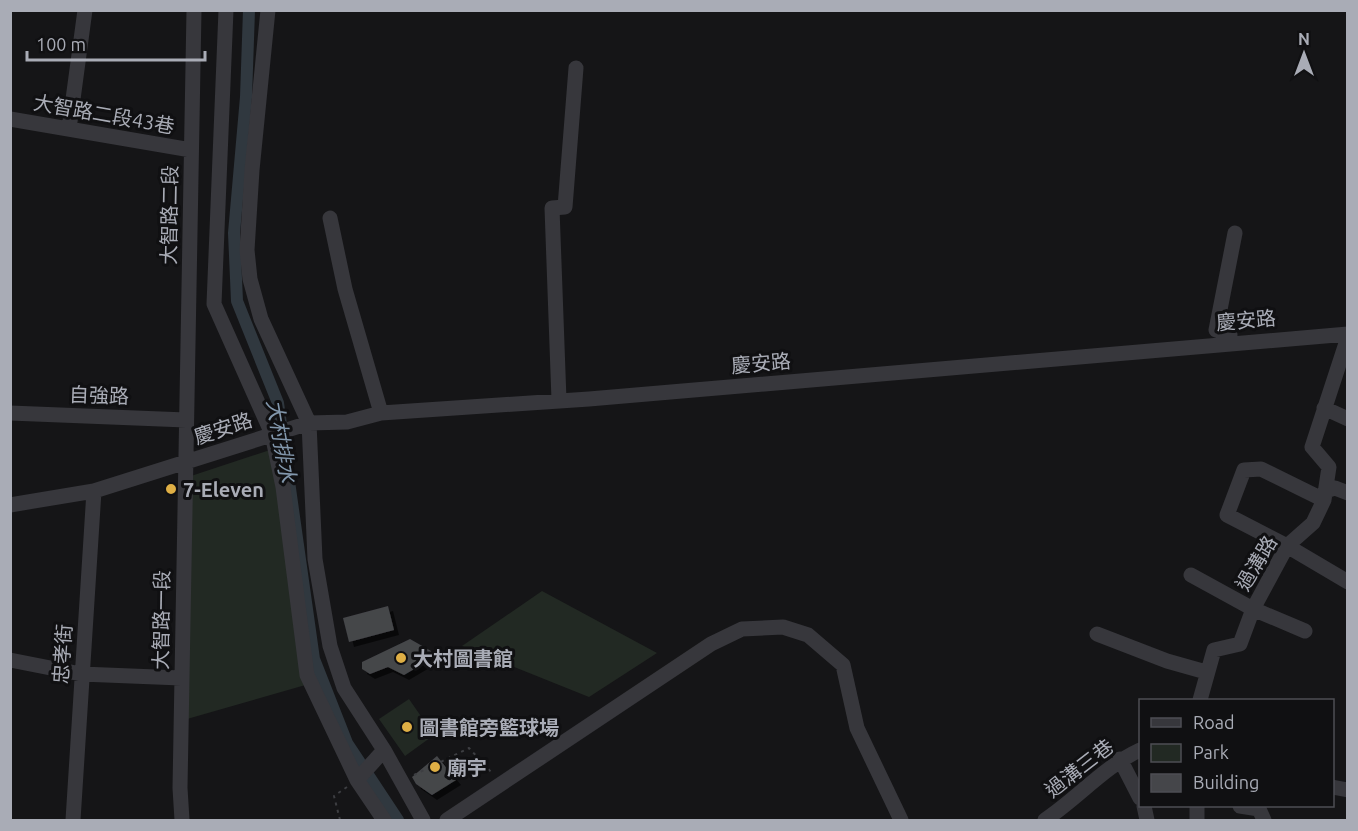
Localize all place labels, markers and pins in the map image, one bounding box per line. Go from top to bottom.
place label: 7-Eleven [183,478,264,501]
marker: 7-Eleven [164,482,178,496]
place label: 大村圖書館 [413,647,513,670]
marker: 大村圖書館 [394,651,408,665]
place label: 圖書館旁籃球場 [419,716,559,739]
marker: 圖書館旁籃球場 [400,720,414,734]
place label: 廟宇 [447,756,487,779]
marker: 廟宇 [428,760,442,774]

